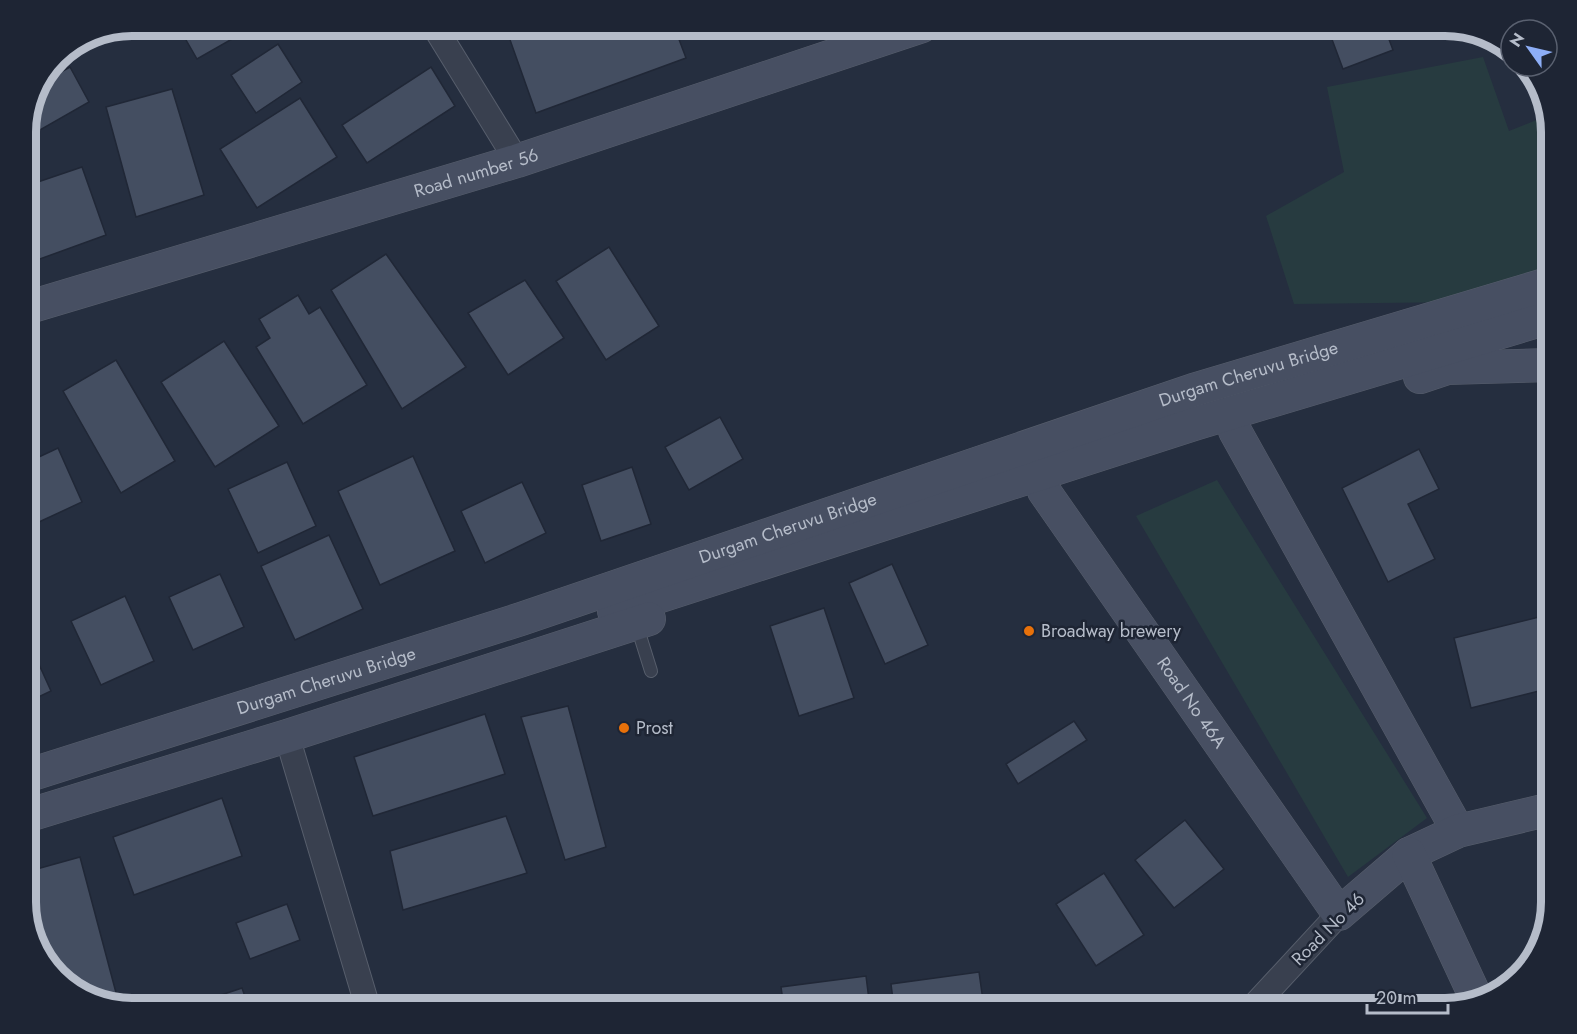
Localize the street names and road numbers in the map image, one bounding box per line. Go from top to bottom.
street label: Road number 56 [411,142,542,204]
street label: Durgam Cheruvu Bridge [1155,334,1341,414]
street label: Durgam Cheruvu Bridge [695,486,880,570]
street label: Durgam Cheruvu Bridge [234,640,419,721]
street label: Road No 46A [1151,652,1233,754]
street label: Road No 46 [1285,886,1371,972]

